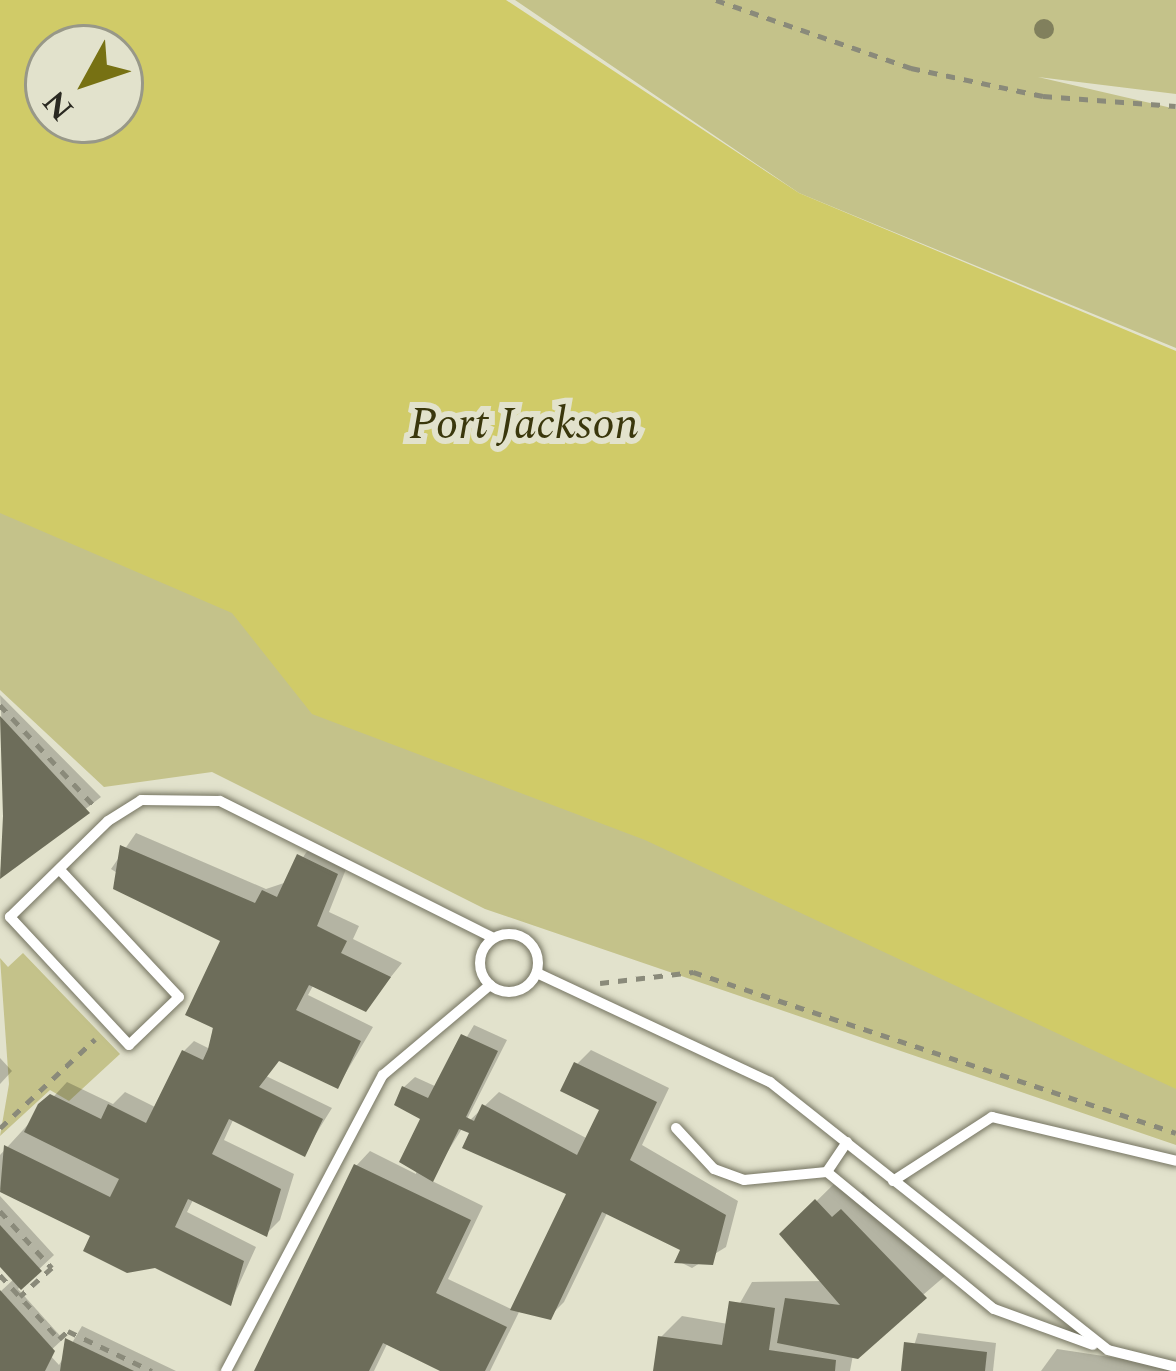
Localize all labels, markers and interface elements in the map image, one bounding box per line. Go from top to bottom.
north arrow [24,24,144,144]
text: N [31,79,87,132]
water label: Port Jackson [409,398,639,452]

